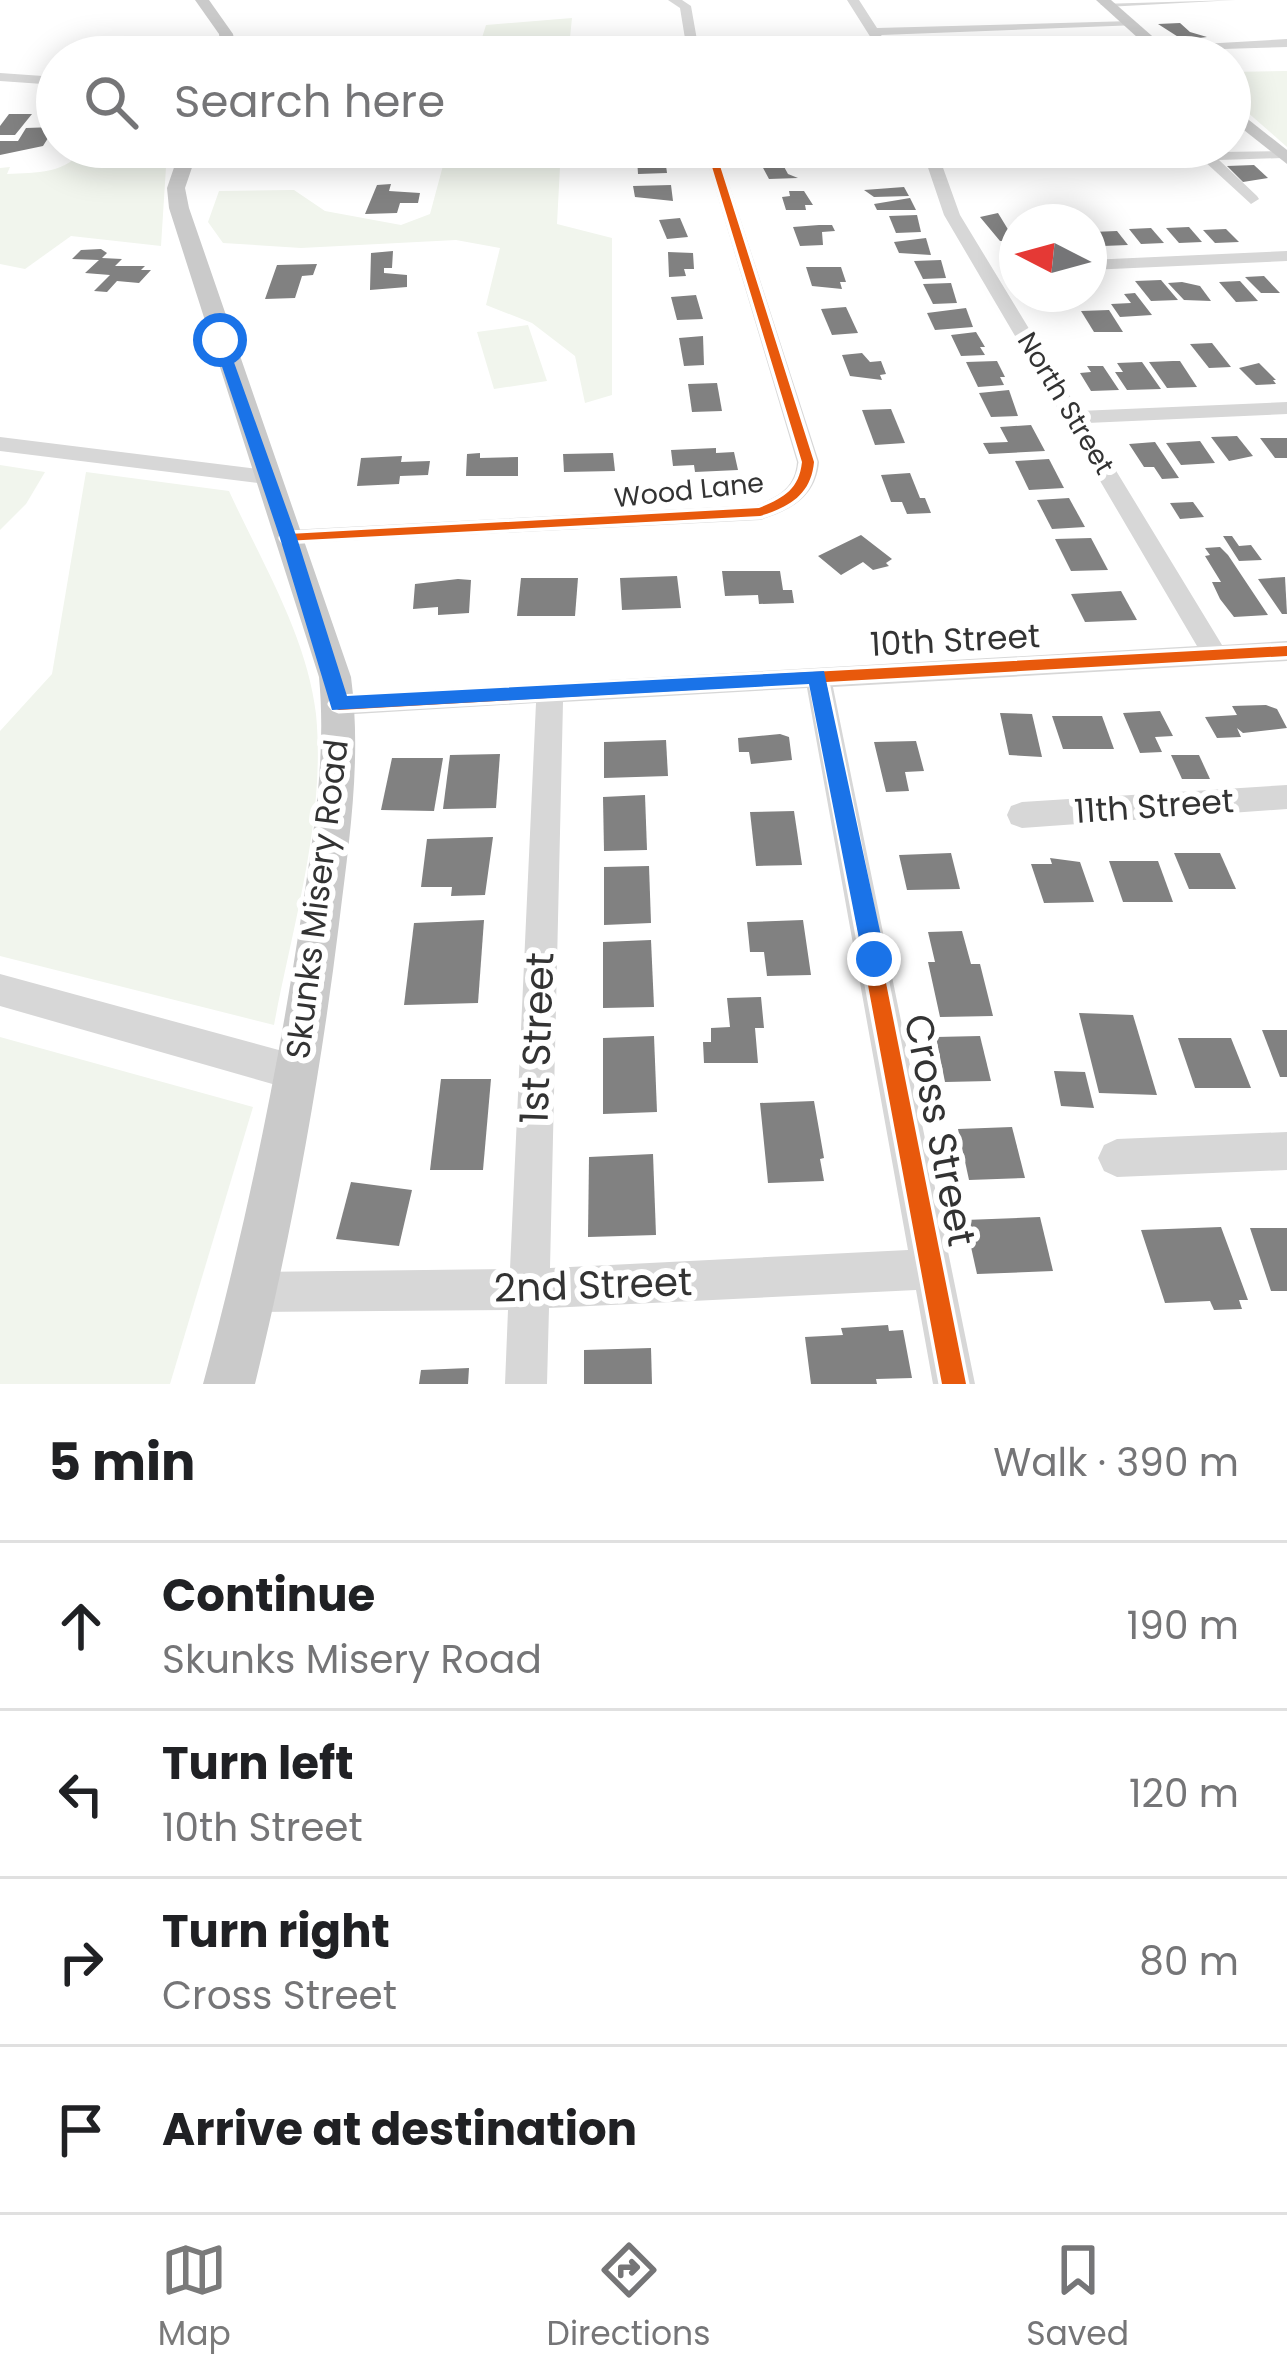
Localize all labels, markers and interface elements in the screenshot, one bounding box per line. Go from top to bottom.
search box [36,36,1251,168]
icon: search [78,69,144,135]
text: Search here [174,70,445,133]
north arrow [999,204,1107,312]
route start [193,313,247,367]
street label: North Street [1009,325,1123,481]
street label: Wood Lane [612,464,766,516]
street label: 10th Street [869,612,1041,668]
street label: Skunks Misery Road [274,737,360,1061]
street label: 11th Street [1073,777,1235,835]
route end [847,932,901,986]
street label: 1st Street [507,951,567,1125]
street label: Cross Street [891,1009,989,1251]
street label: 2nd Street [493,1254,693,1316]
text: 5 min [48,1426,195,1498]
text: Walk · 390 m [993,1435,1239,1490]
text: Continue [162,1564,375,1627]
icon: ahead [48,1593,114,1659]
text: 190 m [1127,1598,1239,1653]
text: Skunks Misery Road [162,1632,542,1687]
text: Turn left [162,1732,354,1795]
icon: left [48,1761,114,1827]
text: 120 m [1129,1766,1239,1821]
text: 10th Street [162,1800,363,1855]
text: Turn right [162,1900,390,1963]
icon: right [48,1929,114,1995]
text: 80 m [1139,1934,1239,1989]
text: Cross Street [162,1968,397,2023]
icon: arrive [48,2097,114,2163]
text: Arrive at destination [162,2098,637,2161]
tab: Map [158,2237,231,2359]
tab: Directions [547,2237,710,2359]
tab: Saved [1026,2237,1129,2359]

